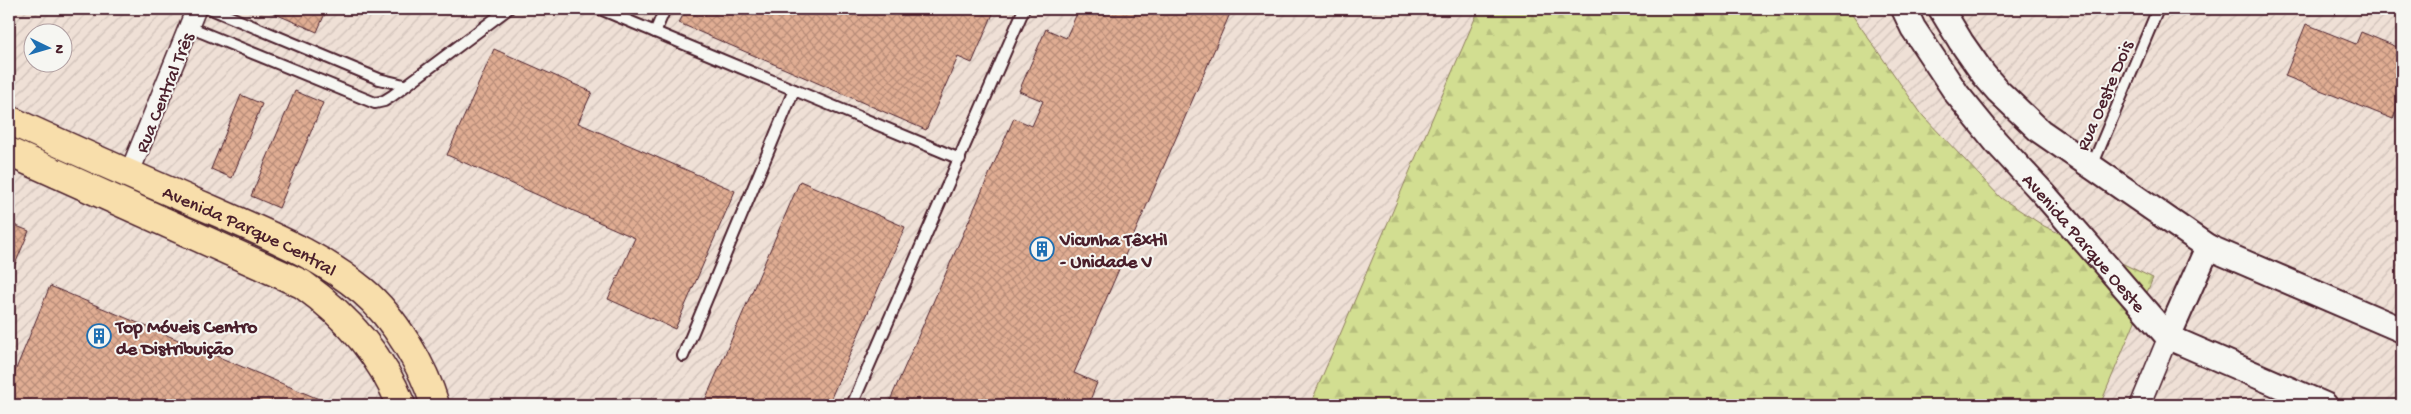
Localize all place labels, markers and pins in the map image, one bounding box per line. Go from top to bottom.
place label: Vicunha Têxtil - Unidade V [1059,230,1168,275]
building icon: Vicunha Têxtil - Unidade V [1029,236,1055,262]
place label: Top Móveis Centro de Distribuição [114,317,257,362]
building icon: Top Móveis Centro de Distribuição [86,323,112,349]

